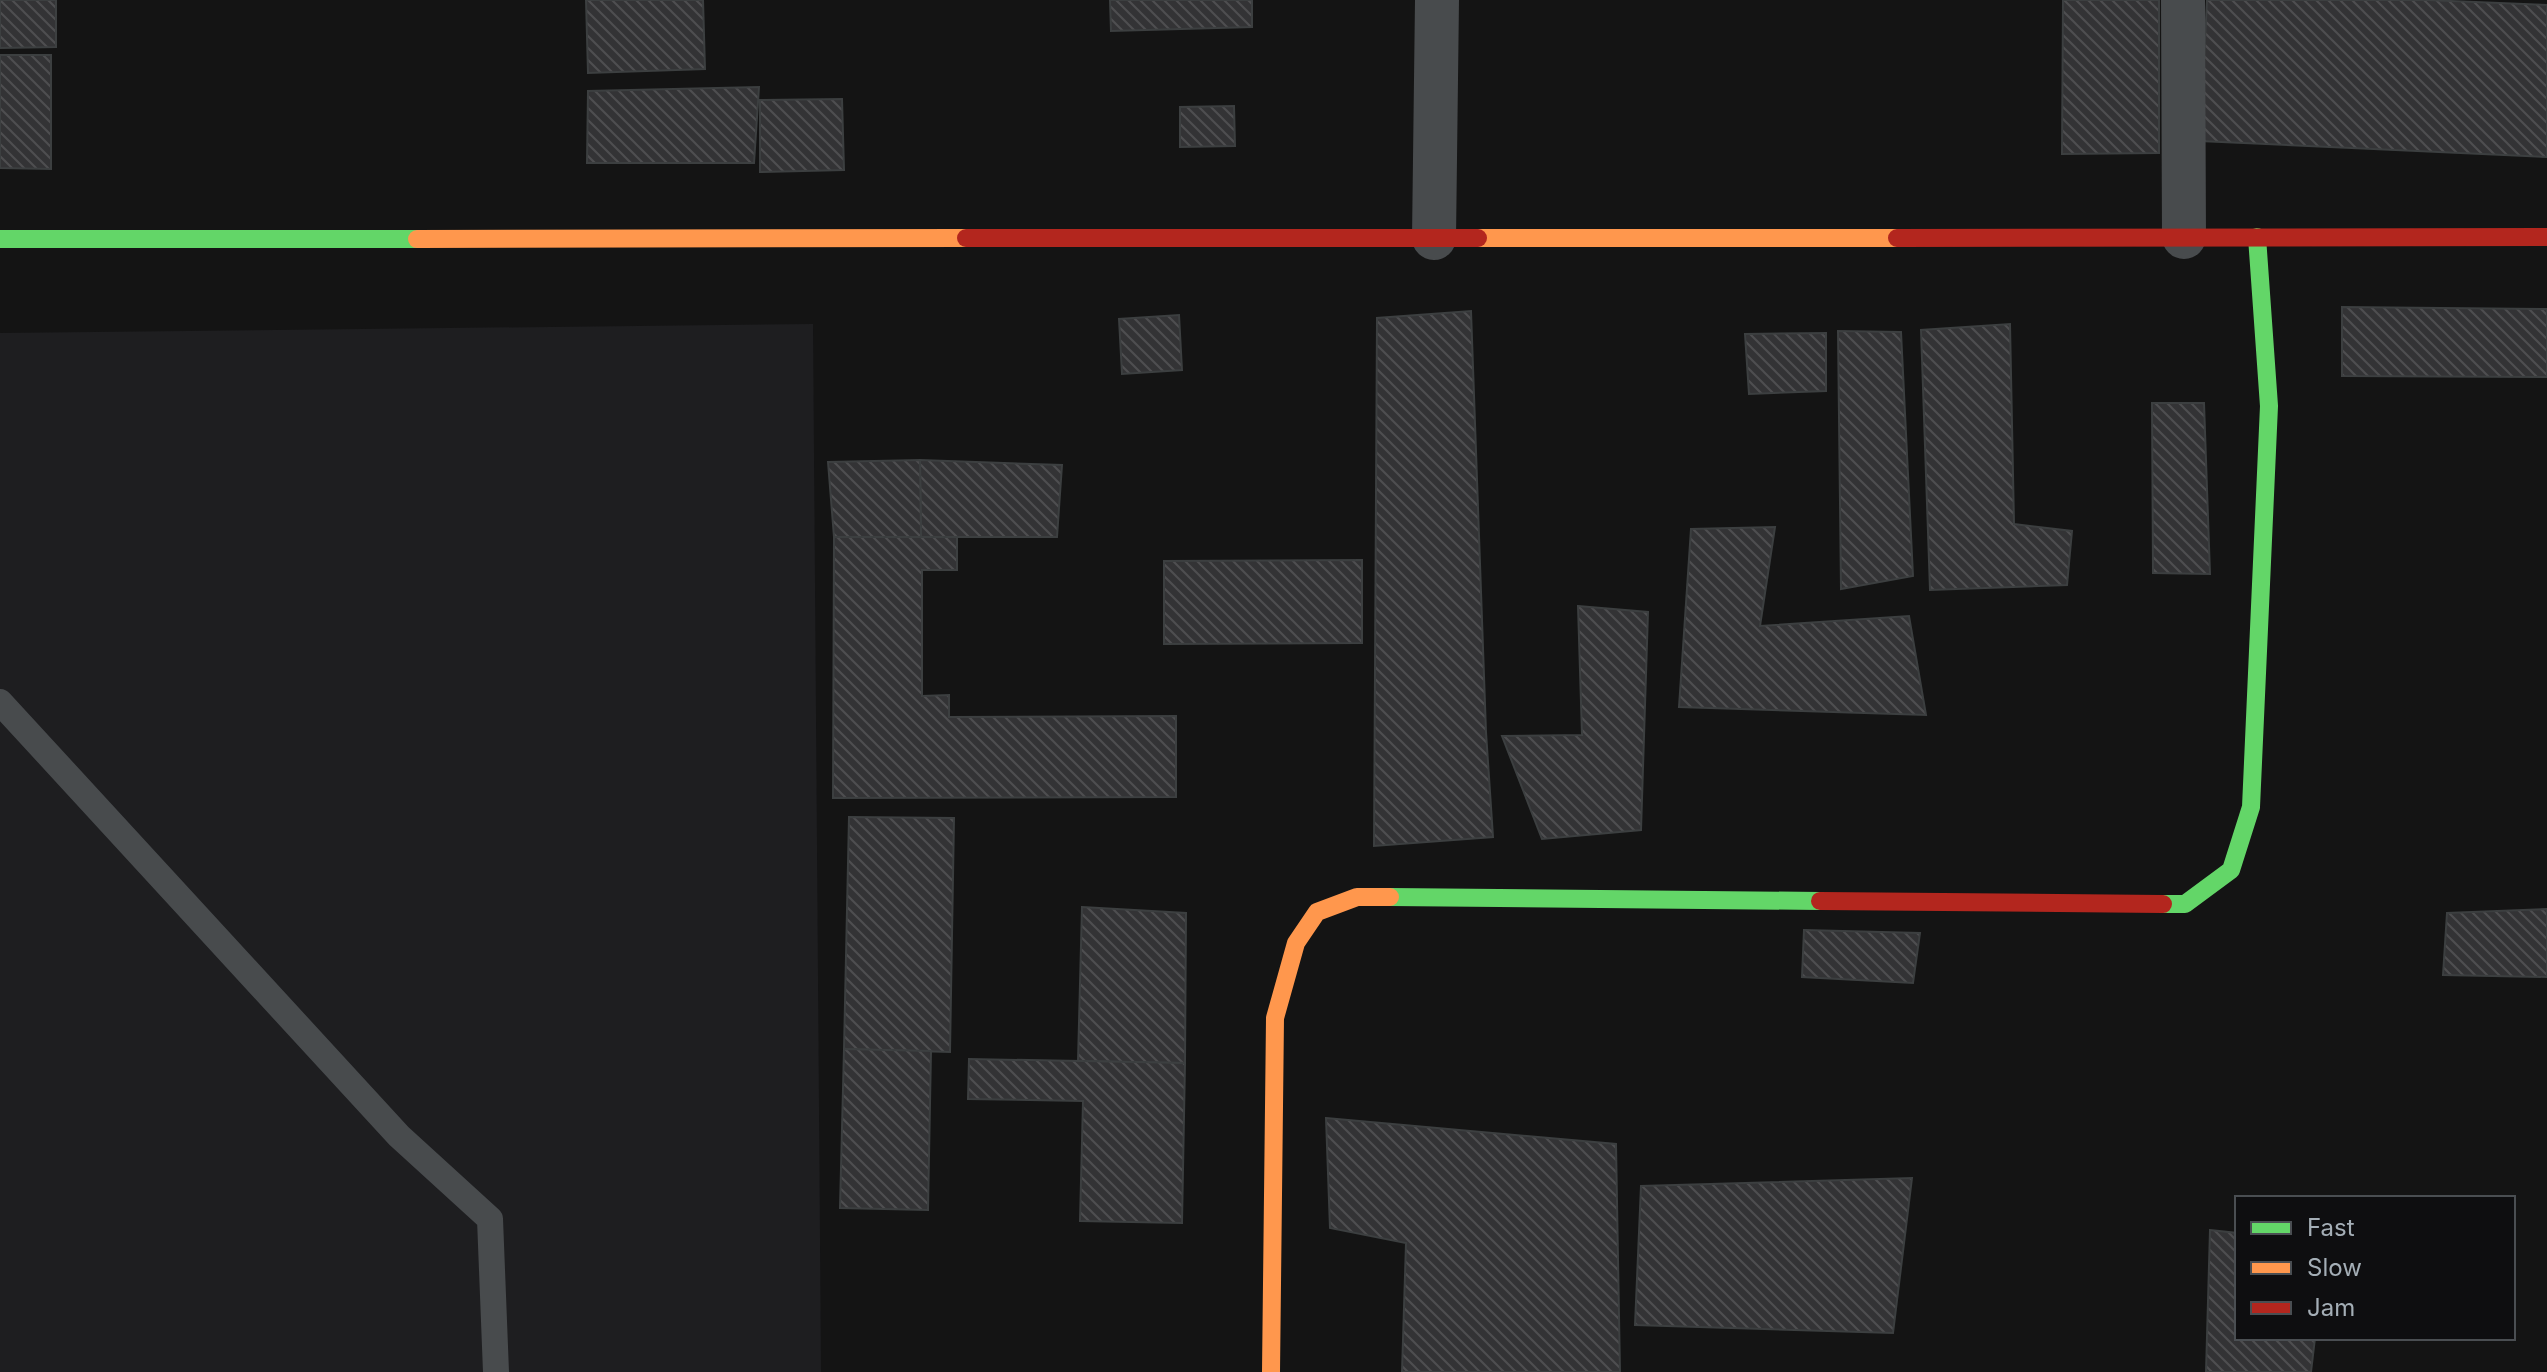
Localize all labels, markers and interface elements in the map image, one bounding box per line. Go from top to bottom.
legend [2235,1196,2515,1340]
text: Fast [2307,1213,2355,1242]
text: Slow [2307,1253,2362,1282]
text: Jam [2307,1293,2355,1322]

